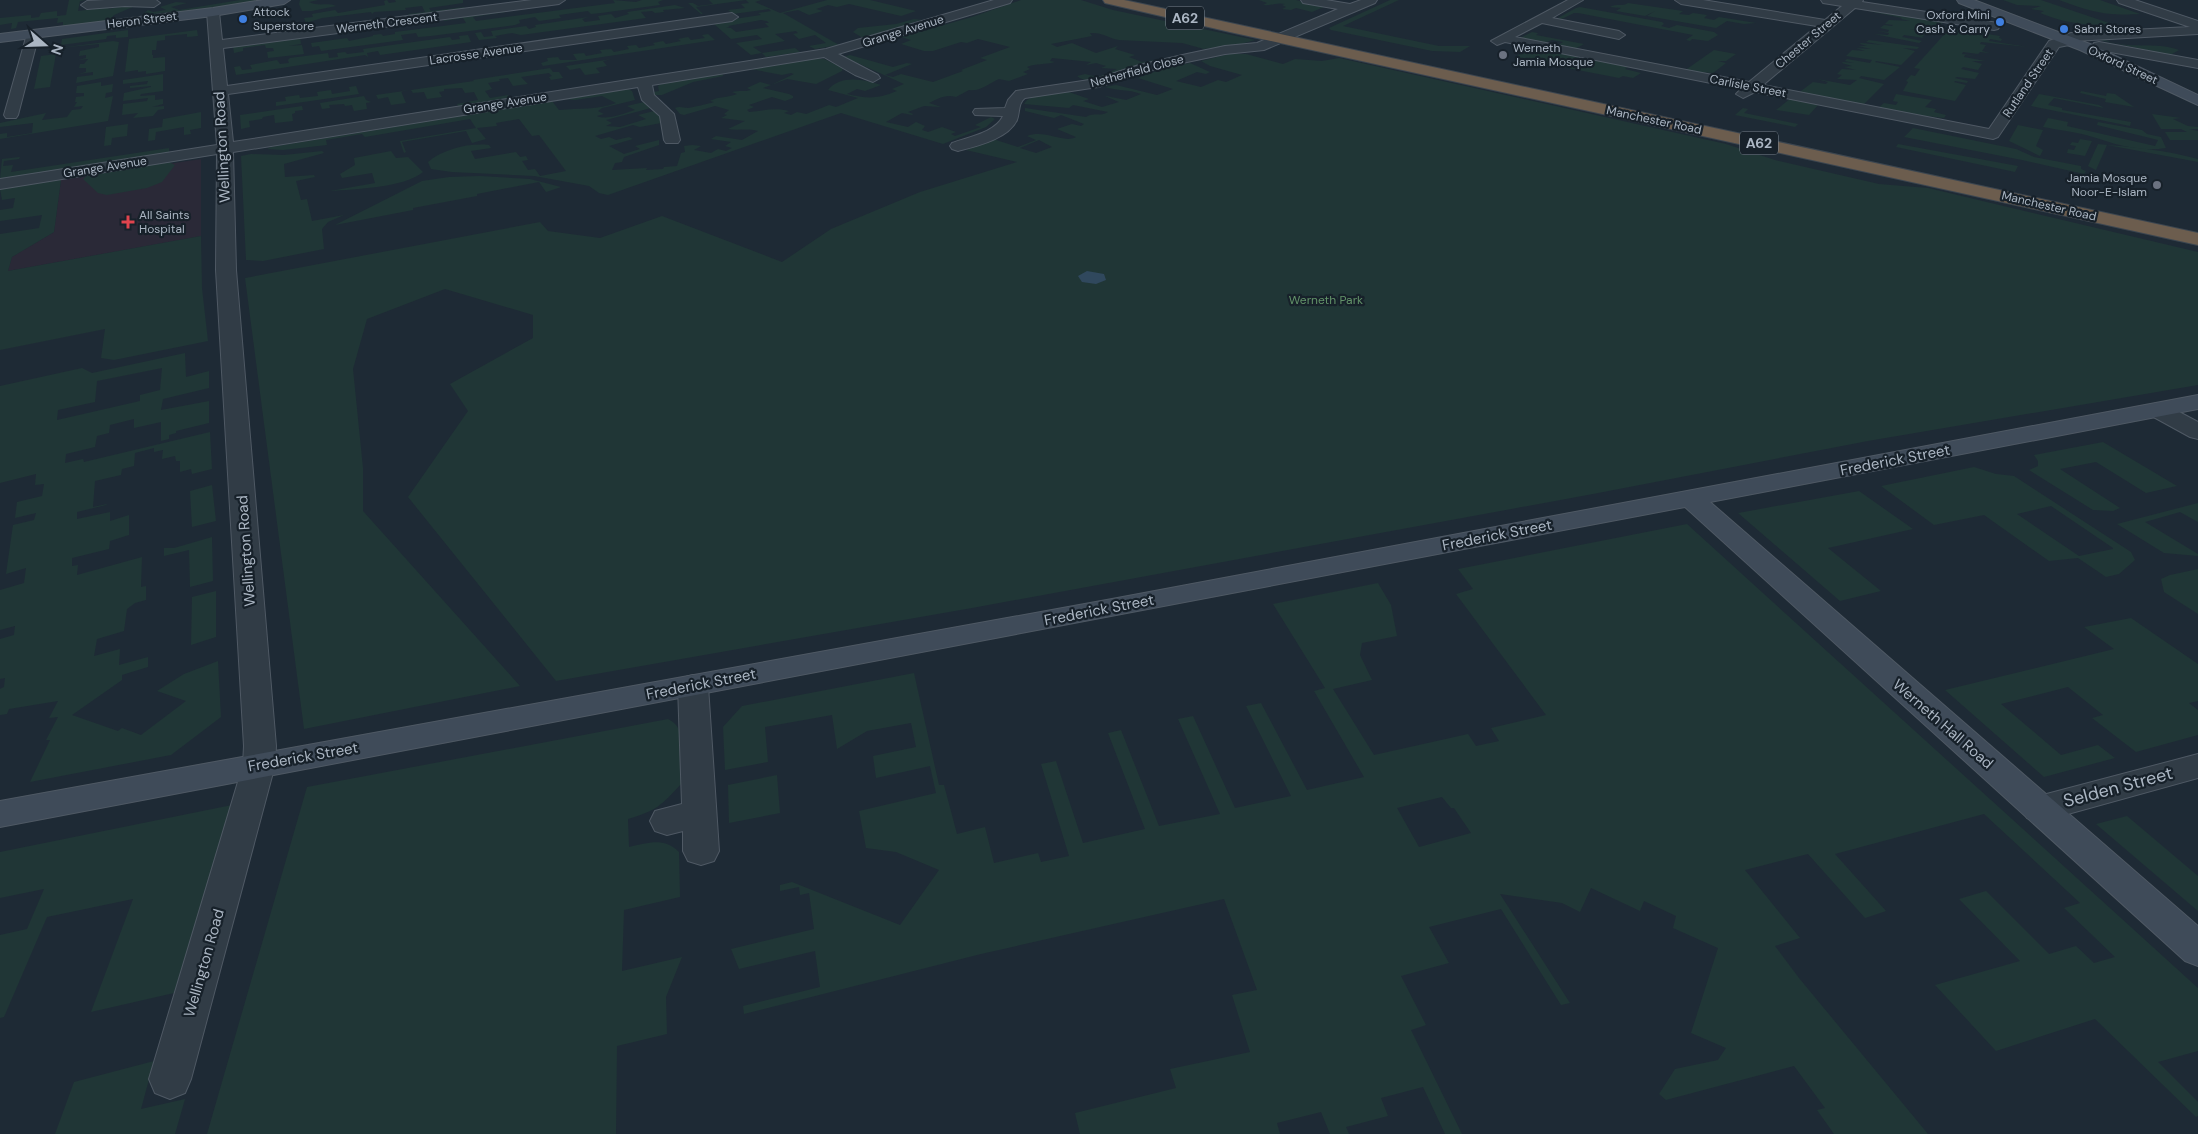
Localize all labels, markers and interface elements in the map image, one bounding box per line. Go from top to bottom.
place label: Attock Superstore [253,4,314,34]
road number: A62 [1166,7,1204,30]
place label: Oxford Mini Cash & Carry [1916,7,1990,37]
street label: Heron Street [106,8,178,32]
street label: Chester Street [1772,8,1844,72]
street label: Werneth Crescent [336,9,439,37]
street label: Grange Avenue [860,11,946,51]
marker: Attock Superstore [237,13,249,25]
marker: Oxford Mini Cash & Carry [1994,16,2006,28]
north arrow [20,20,70,70]
place label: Sabri Stores [2074,21,2141,37]
marker: Sabri Stores [2058,23,2070,35]
street label: Lacrosse Avenue [428,40,524,68]
place label: Werneth Jamia Mosque [1513,40,1593,70]
text: N [47,42,67,57]
street label: Oxford Street [2086,42,2161,88]
street label: Rutland Street [1999,45,2057,120]
marker: Werneth Jamia Mosque [1497,49,1509,61]
street label: Netherfield Close [1089,51,1186,91]
street label: Carlisle Street [1708,71,1788,101]
street label: Grange Avenue [462,88,548,117]
street label: Wellington Road [209,91,235,203]
street label: Manchester Road [1605,102,1703,138]
road number: A62 [1740,132,1778,154]
street label: Grange Avenue [62,152,148,181]
place label: Jamia Mosque Noor-E-Islam [2067,170,2147,200]
marker: Jamia Mosque Noor-E-Islam [2151,179,2163,191]
street label: Manchester Road [2000,187,2098,225]
place label: All Saints Hospital [139,207,190,237]
marker: All Saints Hospital [121,215,135,229]
park label: Werneth Park [1289,292,1363,308]
street label: Frederick Street [1838,440,1952,480]
street label: Wellington Road [232,495,260,607]
street label: Frederick Street [1440,515,1554,555]
street label: Frederick Street [1042,590,1156,630]
street label: Frederick Street [644,664,758,704]
street label: Werneth Hall Road [1888,675,1998,773]
street label: Frederick Street [246,737,360,777]
street label: Selden Street [2061,761,2175,813]
street label: Wellington Road [179,907,229,1019]

